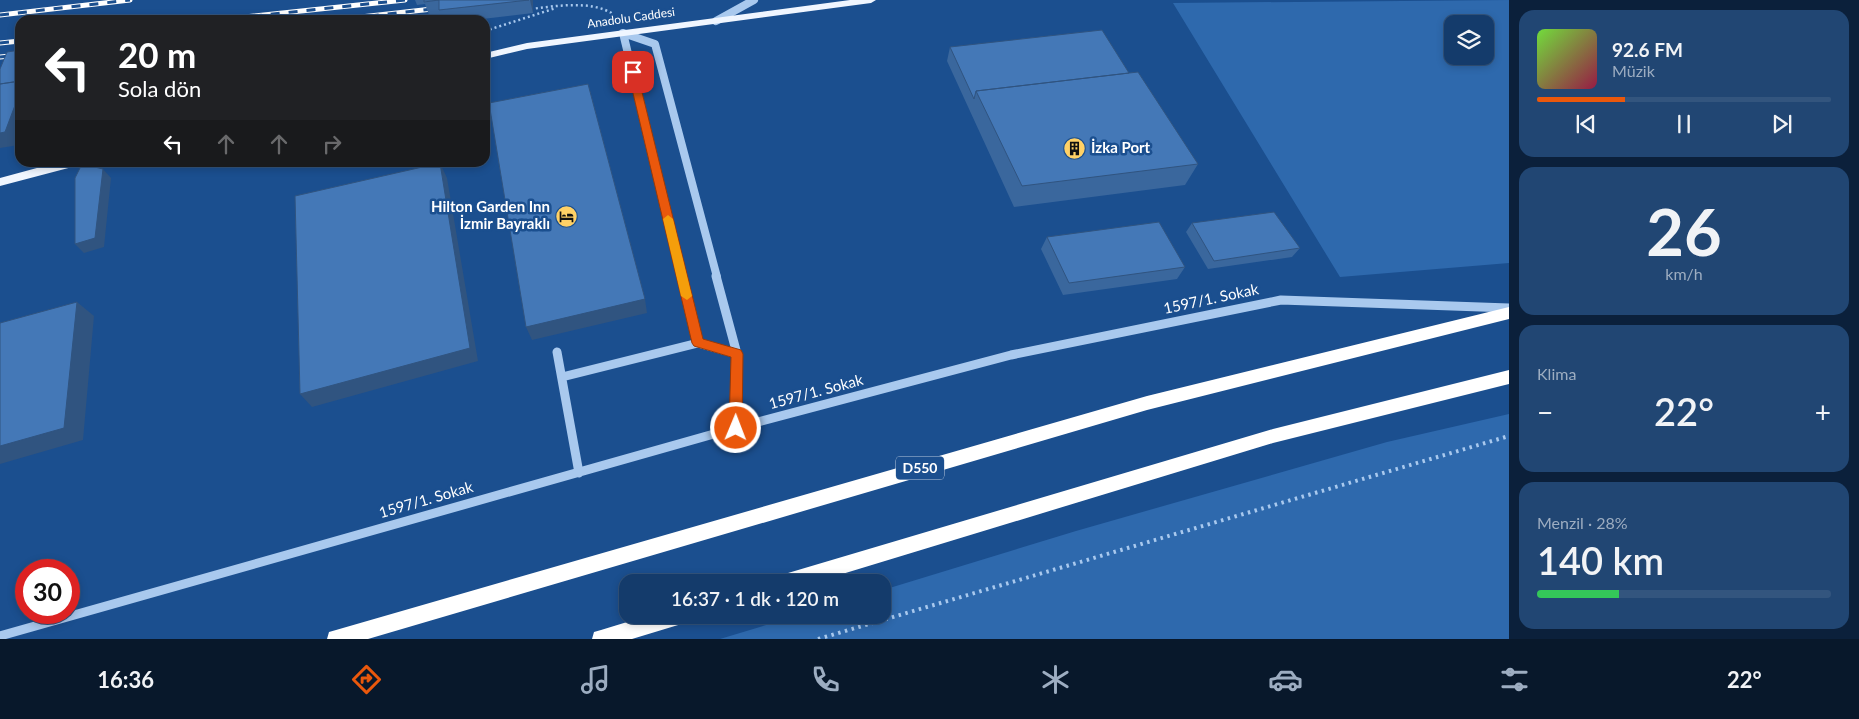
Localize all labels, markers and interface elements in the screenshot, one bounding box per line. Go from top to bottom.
street label: Anadolu Caddesi [586,4,676,31]
map controls [1444,15,1494,65]
button: layers [1444,15,1494,65]
text: 20 m [118,33,196,75]
icon: left [35,35,100,100]
text: 92.6 FM [1612,38,1683,61]
pin [612,51,654,93]
icon: arrive [619,58,647,86]
text: Müzik [1612,61,1655,80]
text: Sola dön [118,75,201,102]
icon: previous [1572,110,1600,138]
icon: pause [1670,110,1698,138]
icon: next [1768,110,1796,138]
icon: left [159,130,187,158]
icon: ahead [212,130,240,158]
icon: ahead [265,130,293,158]
icon: right [318,130,346,158]
building icon: İzka Port [1063,136,1087,160]
place label: İzka Port [1091,138,1151,156]
text: 26 [1646,192,1722,270]
place label: Hilton Garden Inn İzmir Bayraklı [431,197,550,232]
hotel icon: Hilton Garden Inn İzmir Bayraklı [554,204,578,228]
text: km/h [1665,264,1703,283]
street label: 1597/1. Sokak [1162,279,1260,317]
text: Klima [1537,364,1576,383]
street label: 1597/1. Sokak [767,370,865,412]
text: 22° [1654,388,1714,434]
text: − [1537,395,1553,429]
text: + [1815,395,1831,429]
position arrow [709,401,761,453]
road number: D550 [896,456,944,479]
street label: 1597/1. Sokak [377,477,475,521]
text: Menzil · 28% [1537,513,1628,532]
text: 140 km [1537,537,1664,583]
speed limit sign: 30 [15,559,80,624]
text: 16:37 · 1 dk · 120 m [671,587,839,610]
icon: directions [349,662,384,697]
icon: music [578,662,613,697]
icon: phone [808,662,843,697]
icon: climate [1038,662,1073,697]
icon: car [1268,662,1303,697]
icon: filters [1497,662,1532,697]
text: 16:36 [97,666,154,693]
text: 22° [1727,666,1762,693]

